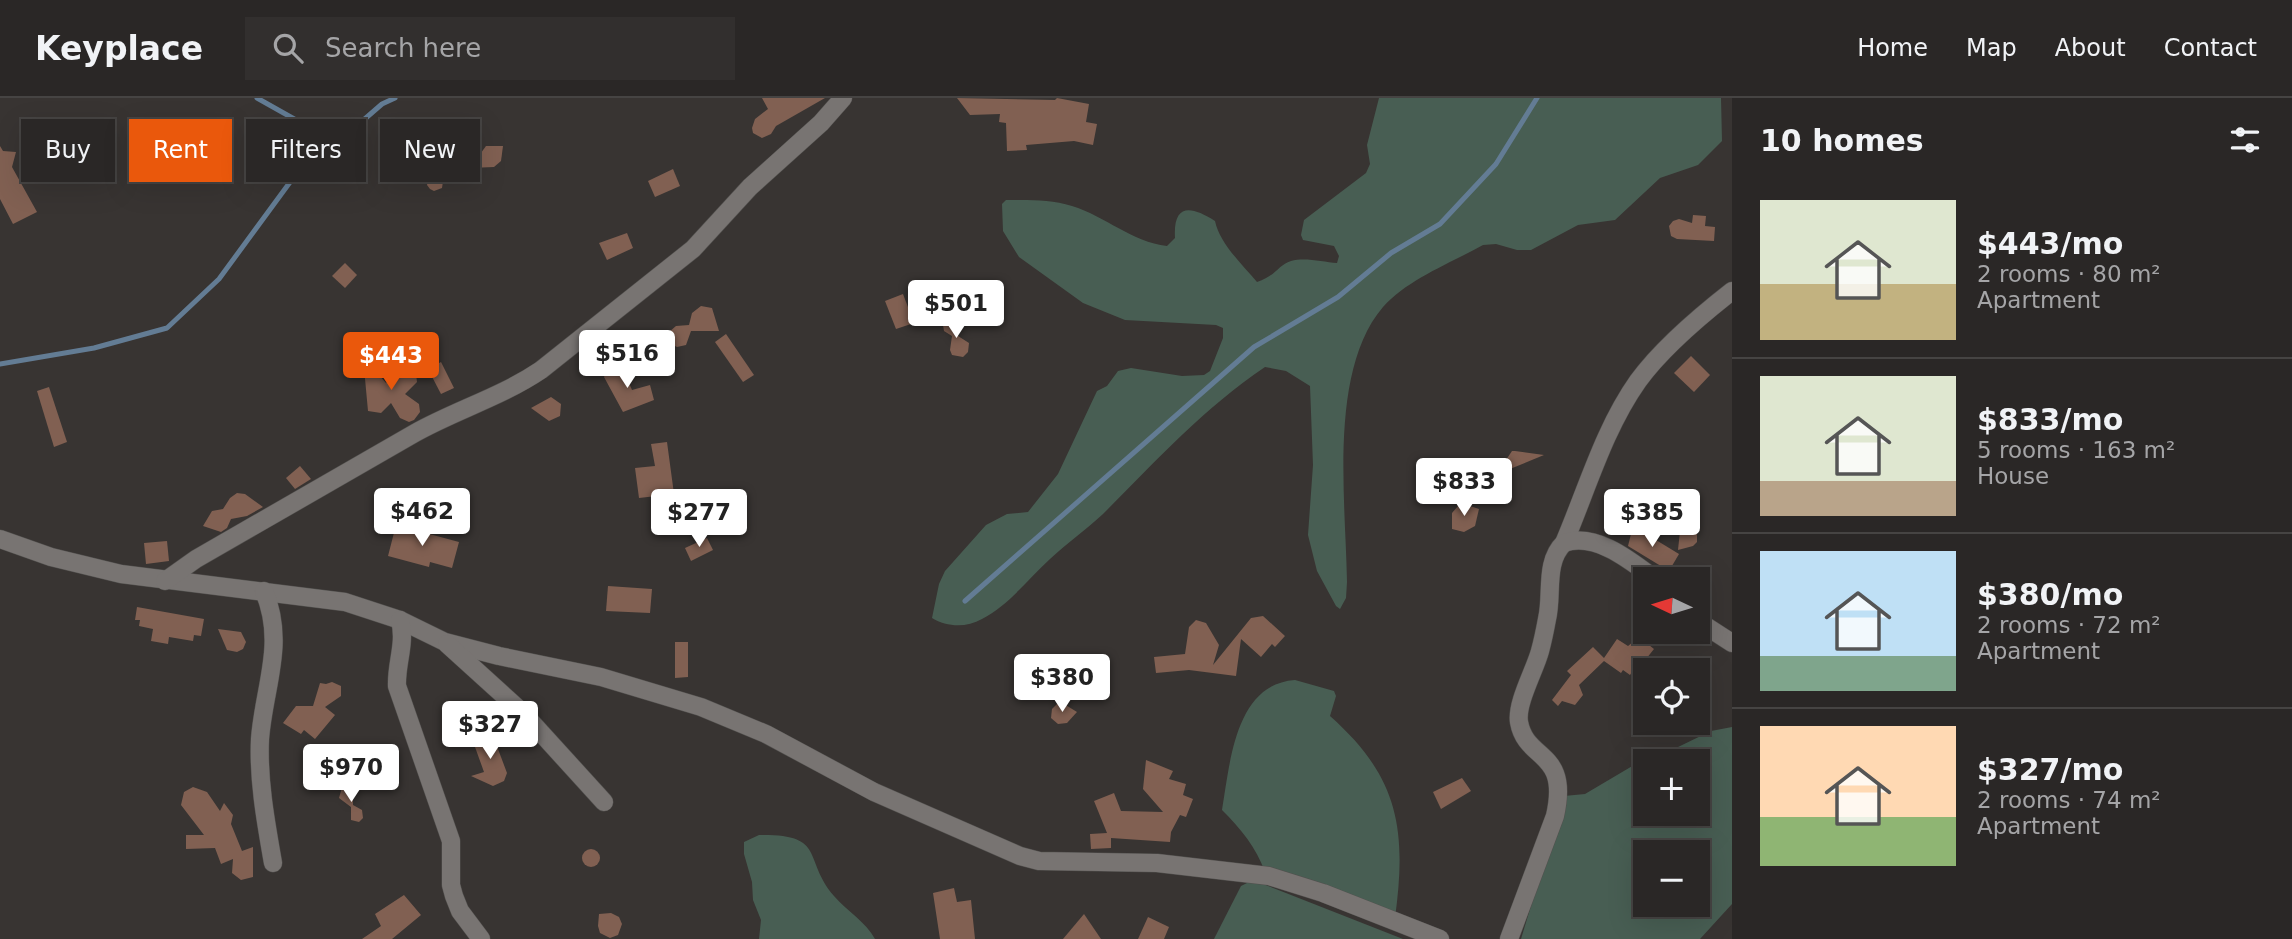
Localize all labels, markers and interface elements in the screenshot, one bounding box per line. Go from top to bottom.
search box [245,17,735,80]
text: Keyplace [35,29,203,68]
icon: search [269,29,307,67]
text: Search here [325,33,481,63]
text: Home [1857,34,1928,62]
text: Map [1966,34,2017,62]
text: About [2055,34,2126,62]
text: Contact [2164,34,2257,62]
chip: Buy [21,119,115,182]
chip: Rent [129,119,232,182]
chip: Filters [246,119,366,182]
chip: New [380,119,480,182]
icon: filters [2226,121,2264,159]
text: 10 homes [1760,123,1924,158]
text: $443/mo [1977,226,2123,261]
icon: home [1816,228,1900,312]
text: 2 rooms · 80 m² [1977,261,2161,287]
pin: $501 [915,280,997,340]
text: Apartment [1977,287,2100,313]
text: $501 [924,290,988,316]
pin: $516 [586,330,668,390]
pin: $443 [350,332,432,392]
text: $516 [595,340,659,366]
text: $443 [359,342,423,368]
text: $833/mo [1977,402,2123,437]
icon: home [1816,404,1900,488]
text: 5 rooms · 163 m² [1977,437,2175,463]
pin: $833 [1423,458,1505,518]
text: House [1977,463,2049,489]
text: $833 [1432,468,1496,494]
pin: $462 [381,489,463,548]
pin: $277 [658,490,740,549]
pin: $385 [1611,490,1693,549]
text: $462 [390,498,454,524]
text: $277 [667,499,731,525]
text: $385 [1620,499,1684,525]
north arrow [1633,567,1710,644]
map controls [1633,567,1710,917]
text: $380/mo [1977,577,2123,612]
icon: home [1816,579,1900,663]
text: 2 rooms · 72 m² [1977,612,2161,638]
text: Apartment [1977,638,2100,664]
pin: $380 [1021,654,1103,714]
button: locate [1633,658,1710,735]
text: $380 [1030,664,1094,690]
pin: $327 [449,702,531,761]
text: $327 [458,711,522,737]
pin: $970 [310,744,392,804]
button: + [1633,749,1710,826]
text: $327/mo [1977,752,2123,787]
text: $970 [319,754,383,780]
icon: home [1816,754,1900,838]
text: 2 rooms · 74 m² [1977,787,2161,813]
text: Apartment [1977,813,2100,839]
button: − [1633,840,1710,917]

